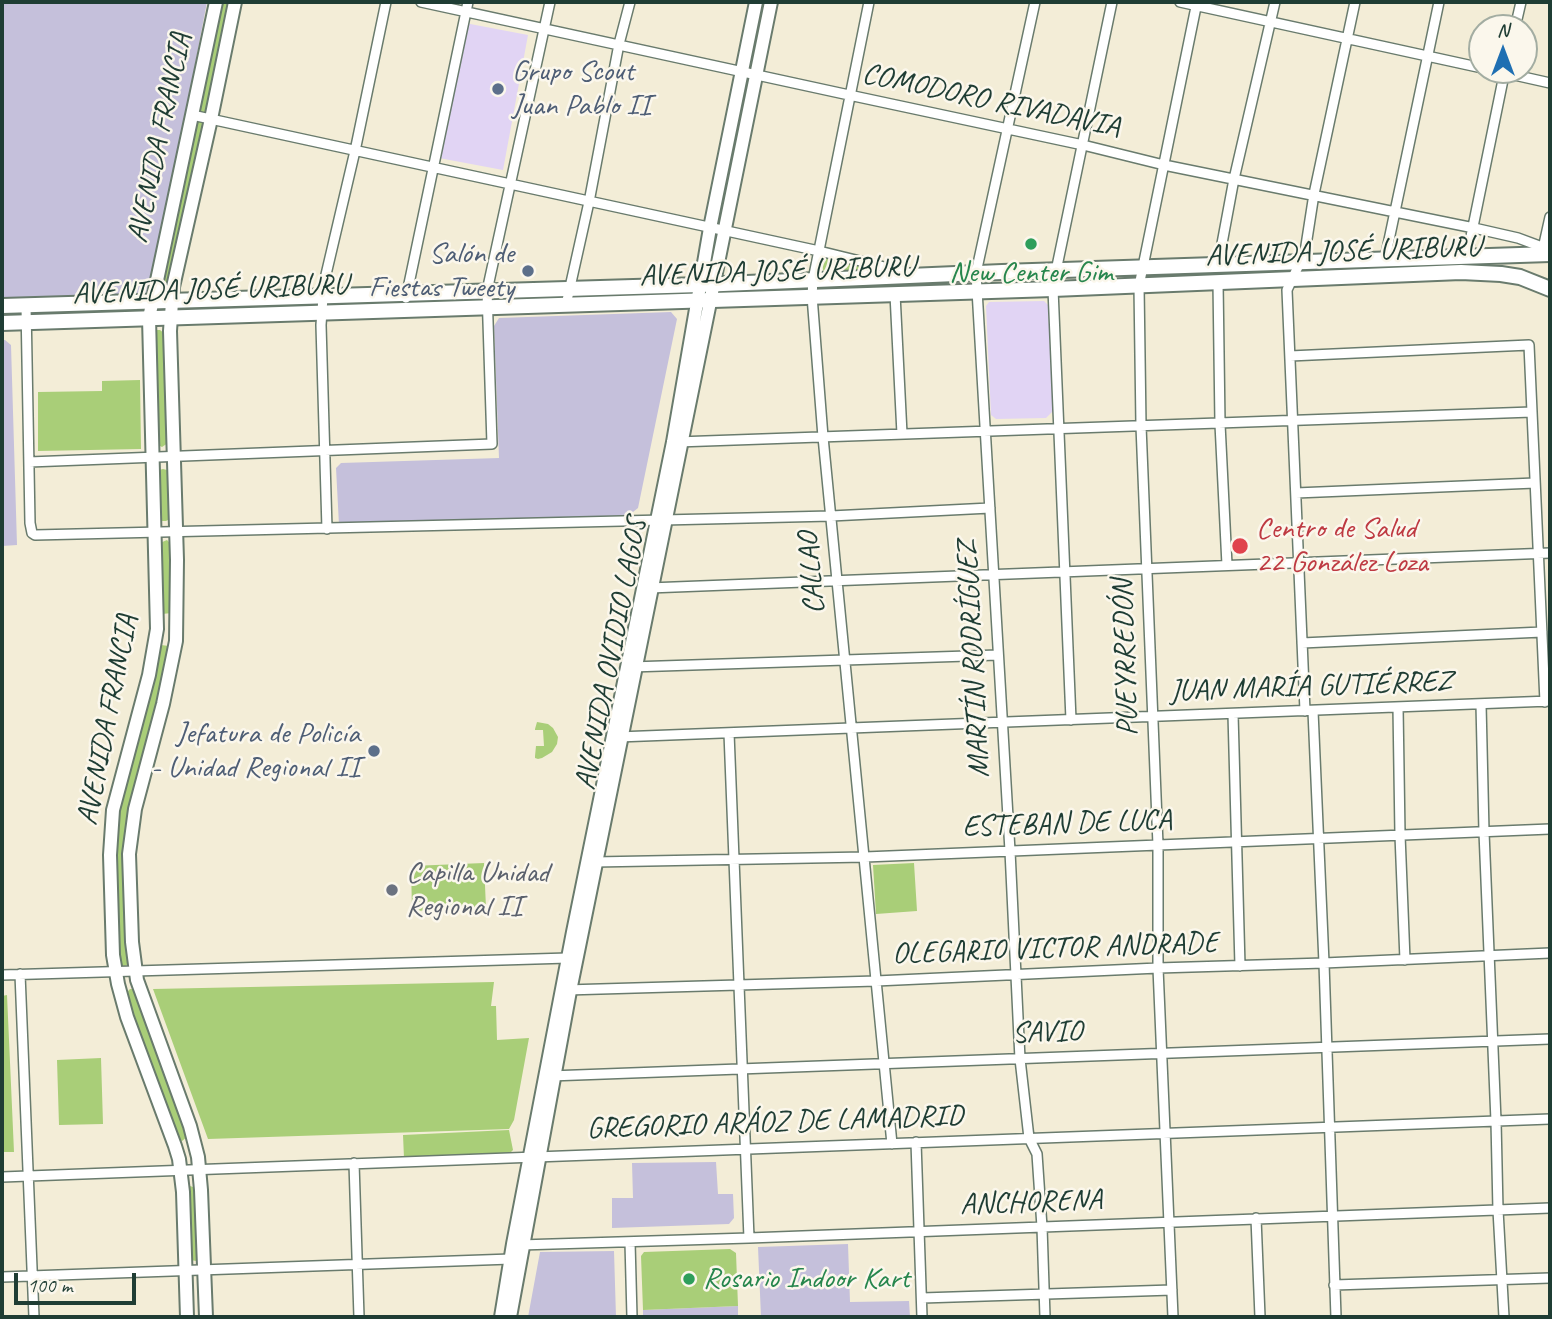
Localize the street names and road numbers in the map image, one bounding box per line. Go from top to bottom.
street label: AVENIDA FRANCIA [120,30,200,246]
street label: COMODORO RIVADAVIA [859,56,1123,146]
street label: AVENIDA JOSÉ URIBURU [1205,229,1481,275]
street label: AVENIDA JOSÉ URIBURU [639,249,915,295]
street label: AVENIDA JOSÉ URIBURU [72,267,348,313]
street label: AVENIDA OVIDIO LAGOS [568,515,656,793]
street label: CALLAO [790,531,834,615]
street label: MARTÍN RODRÍGUEZ [950,539,998,779]
street label: PUEYRREDÓN [1105,579,1147,737]
street label: AVENIDA FRANCIA [70,612,146,828]
street label: JUAN MARÍA GUTIÉRREZ [1169,664,1453,710]
street label: ESTEBAN DE LUCA [962,802,1172,846]
street label: OLEGARIO VICTOR ANDRADE [891,925,1219,973]
street label: SAVIO [1011,1014,1083,1052]
street label: GREGORIO ARÁOZ DE LAMADRID [586,1098,964,1148]
street label: ANCHORENA [959,1183,1103,1223]

